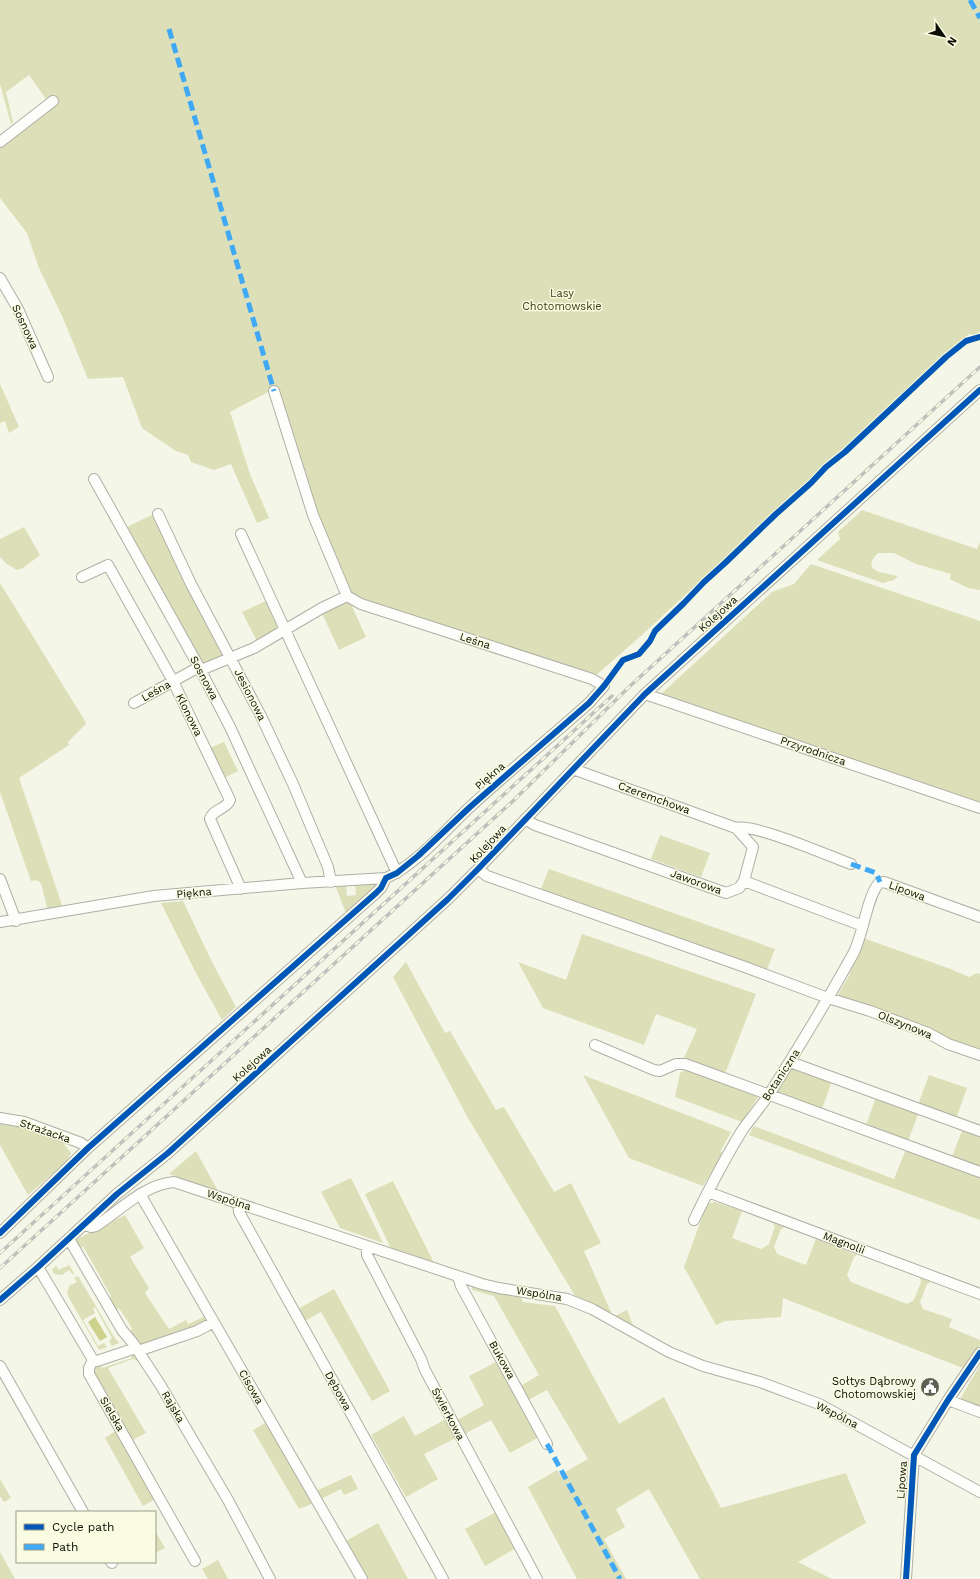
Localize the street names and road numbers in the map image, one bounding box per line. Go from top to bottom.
street label: Sosnowa [9,303,41,351]
street label: Kolejowa [696,593,740,635]
street label: Leśna [458,630,492,652]
street label: Sosnowa [187,654,221,702]
street label: Jesionowa [231,667,269,723]
street label: Leśna [139,678,173,704]
street label: Klonowa [173,692,205,738]
street label: Przyrodnicza [778,734,848,768]
street label: Piękna [472,760,508,792]
street label: Czeremchowa [616,779,692,817]
street label: Kolejowa [467,822,509,866]
street label: Jaworowa [669,867,723,897]
street label: Lipowa [887,878,927,904]
street label: Piękna [176,885,212,901]
street label: Olszynowa [876,1008,934,1042]
street label: Kolejowa [230,1043,274,1085]
street label: Botaniczna [759,1047,803,1103]
street label: Strażacka [18,1116,72,1146]
street label: Wspólna [205,1187,253,1213]
street label: Magnolii [821,1229,867,1257]
street label: Wspólna [515,1284,563,1304]
street label: Bukowa [486,1339,518,1381]
street label: Cisowa [236,1367,266,1407]
street label: Dębowa [322,1369,354,1413]
street label: Świerkowa [429,1385,468,1443]
street label: Rajska [159,1389,187,1425]
street label: Sielska [97,1394,127,1434]
street label: Wspólna [814,1399,860,1431]
street label: Lipowa [894,1461,910,1499]

